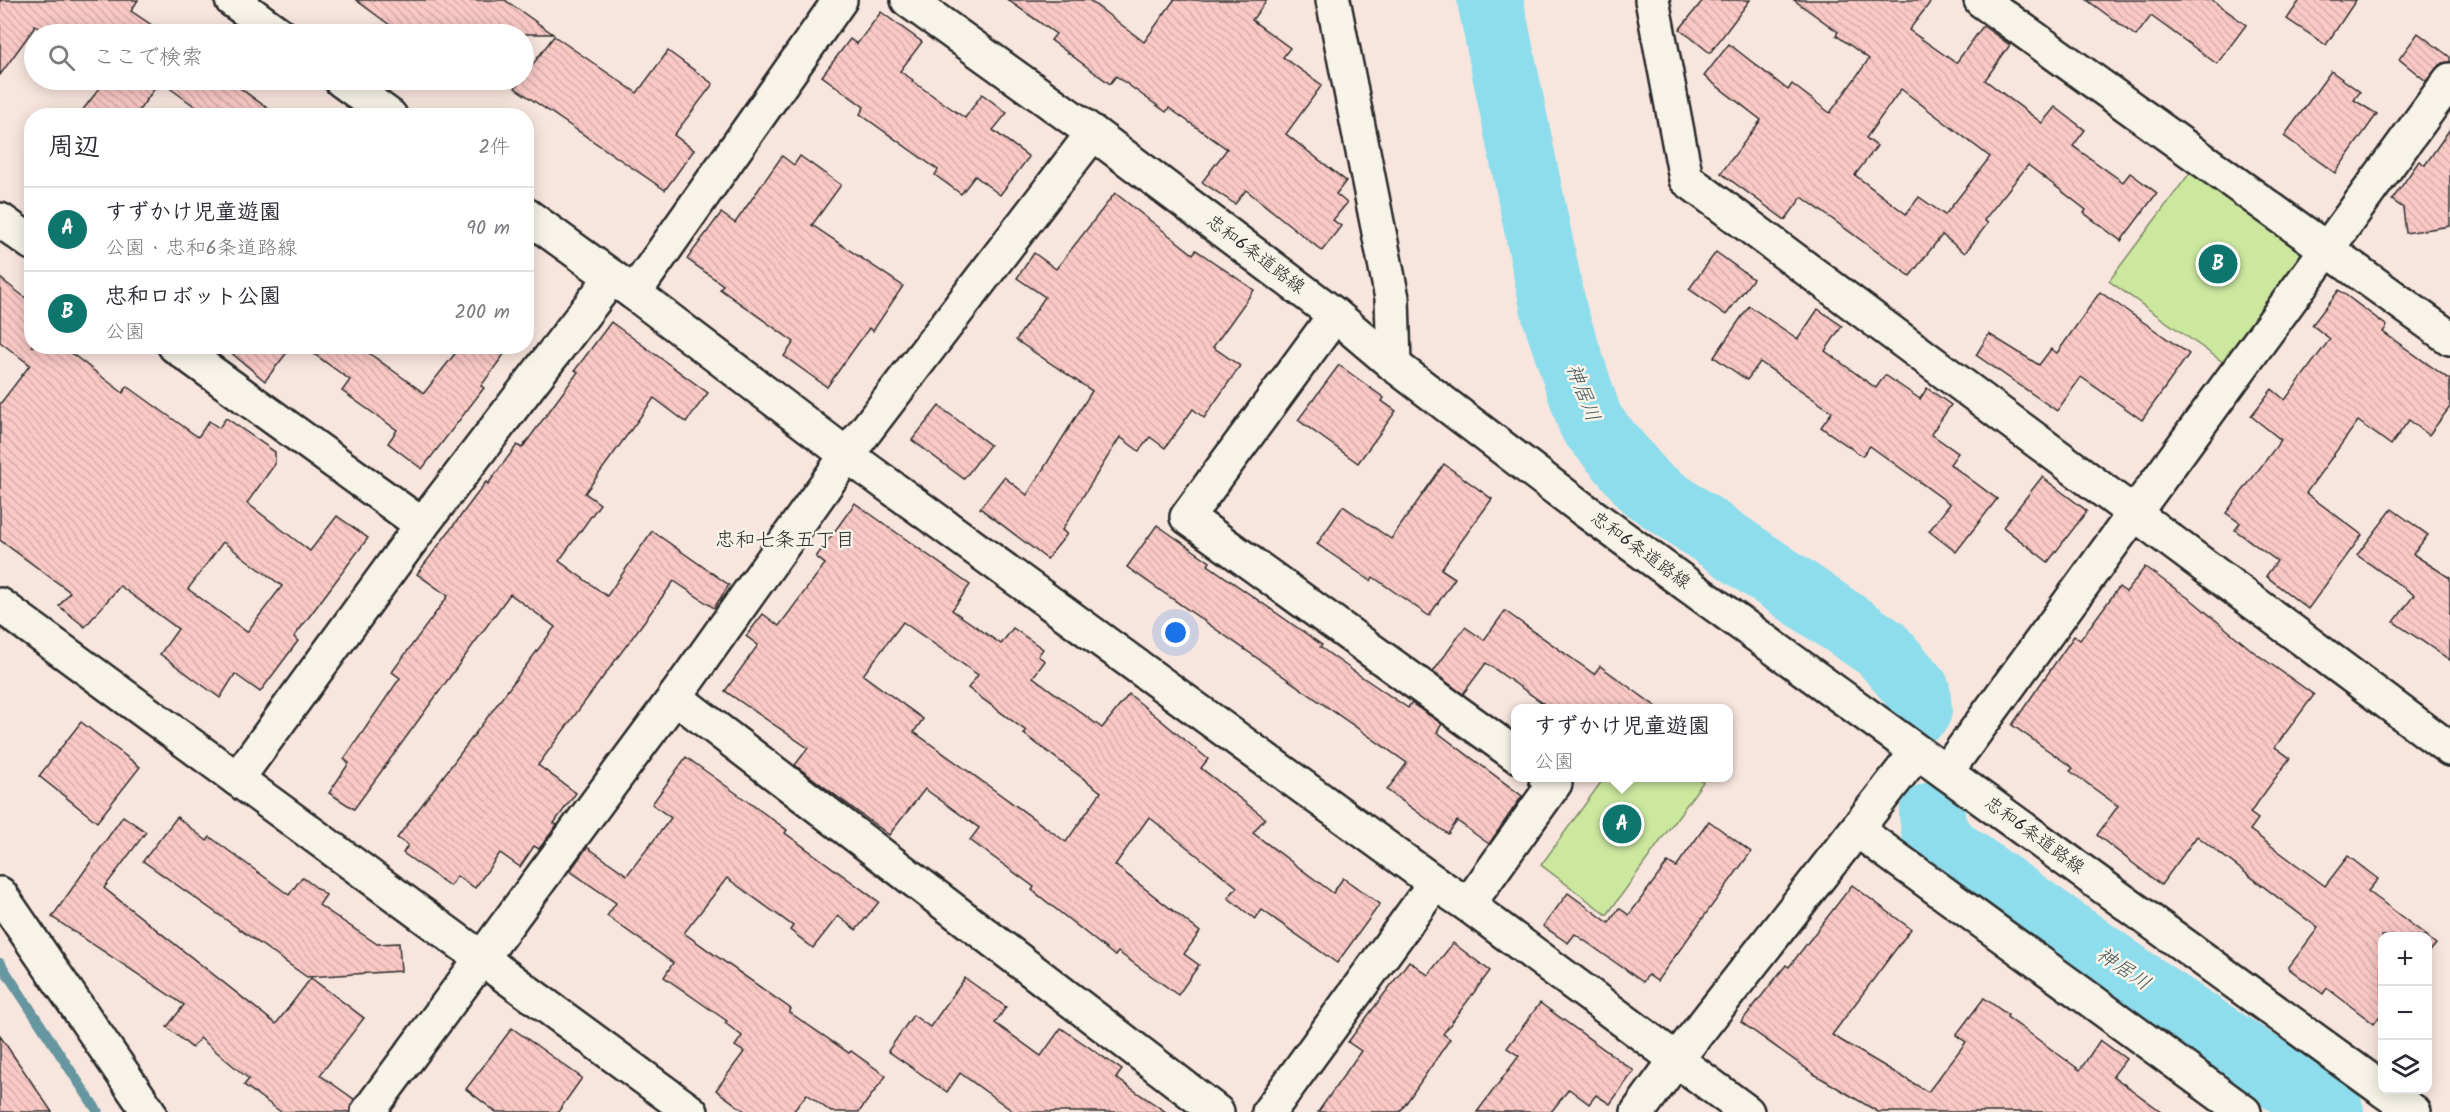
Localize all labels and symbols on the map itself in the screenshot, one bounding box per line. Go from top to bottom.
street label: 忠和6条道路線 [1199,208,1311,302]
pin: B [2198,242,2238,286]
water label: 神居川 [1556,359,1608,427]
street label: 忠和6条道路線 [1584,505,1696,597]
district label: 忠和七条五丁目 [715,525,855,557]
your location [1161,618,1190,647]
street label: 忠和6条道路線 [1978,790,2090,882]
pin: A [1602,802,1642,846]
water label: 神居川 [2089,940,2157,1000]

